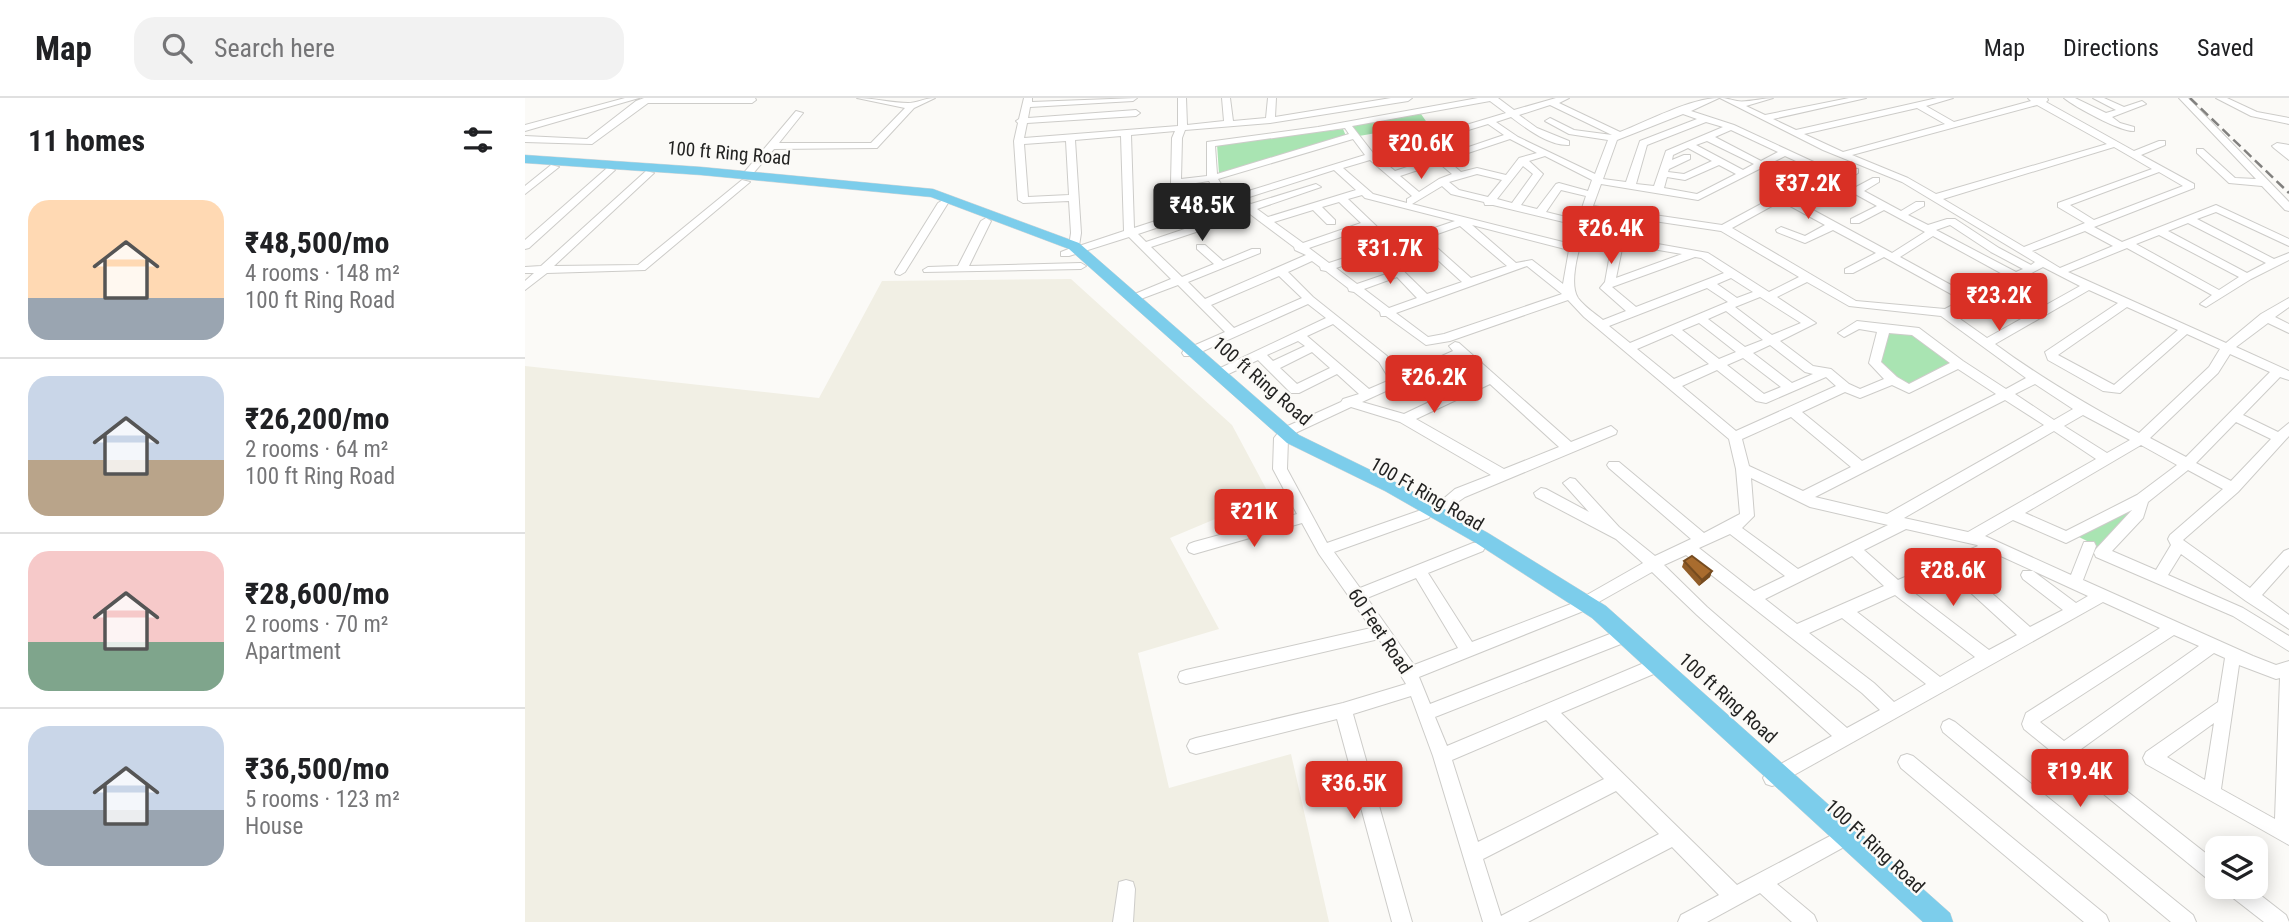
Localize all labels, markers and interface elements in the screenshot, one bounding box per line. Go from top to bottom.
search box [134,17,624,80]
text: Map [35,29,92,68]
icon: search [158,29,196,67]
text: Search here [214,33,335,63]
text: Map [1984,34,2025,62]
text: Directions [2063,34,2159,62]
text: Saved [2197,34,2254,62]
icon: filters [459,121,497,159]
pin: ₹20.6K [1364,122,1478,181]
text: 11 homes [28,123,145,158]
text: ₹20.6K [1388,130,1454,157]
street label: 100 ft Ring Road [666,136,792,170]
pin: ₹37.2K [1751,162,1865,221]
text: ₹37.2K [1775,170,1841,197]
pin: ₹48.5K [1145,184,1259,243]
text: ₹48.5K [1169,192,1235,219]
pin: ₹26.4K [1554,206,1668,266]
text: ₹26.4K [1578,215,1644,242]
text: ₹48,500/mo [245,225,389,260]
pin: ₹31.7K [1333,226,1447,286]
icon: home [84,228,168,312]
text: ₹31.7K [1357,235,1423,262]
text: 4 rooms · 148 m² [245,260,400,287]
pin: ₹23.2K [1942,274,2056,333]
text: ₹23.2K [1966,282,2032,309]
text: 100 ft Ring Road [245,287,395,314]
street label: 100 ft Ring Road [1208,332,1316,430]
pin: ₹26.2K [1377,356,1491,415]
text: ₹26.2K [1401,364,1467,391]
text: ₹26,200/mo [245,401,389,436]
icon: home [84,404,168,488]
text: 2 rooms · 64 m² [245,436,388,463]
street label: 100 Ft Ring Road [1366,452,1488,536]
text: 100 ft Ring Road [245,463,395,490]
pin: ₹21K [1213,490,1295,549]
text: ₹21K [1231,498,1277,525]
pin: ₹28.6K [1896,548,2010,608]
text: ₹28.6K [1920,557,1986,584]
text: ₹28,600/mo [245,576,389,611]
icon: home [84,579,168,663]
street label: 60 Feet Road [1343,584,1417,678]
text: 2 rooms · 70 m² [245,611,388,638]
text: Apartment [245,638,341,665]
street label: 100 ft Ring Road [1674,648,1782,748]
pin: ₹19.4K [2023,750,2137,809]
text: ₹36,500/mo [245,751,389,786]
icon: home [84,754,168,838]
text: ₹19.4K [2047,758,2113,785]
pin: ₹36.5K [1297,762,1411,821]
text: ₹36.5K [1321,770,1387,797]
text: 5 rooms · 123 m² [245,786,400,813]
street label: 100 Ft Ring Road [1821,794,1929,898]
text: House [245,813,303,840]
map controls [2205,836,2268,899]
button: layers [2205,836,2268,899]

